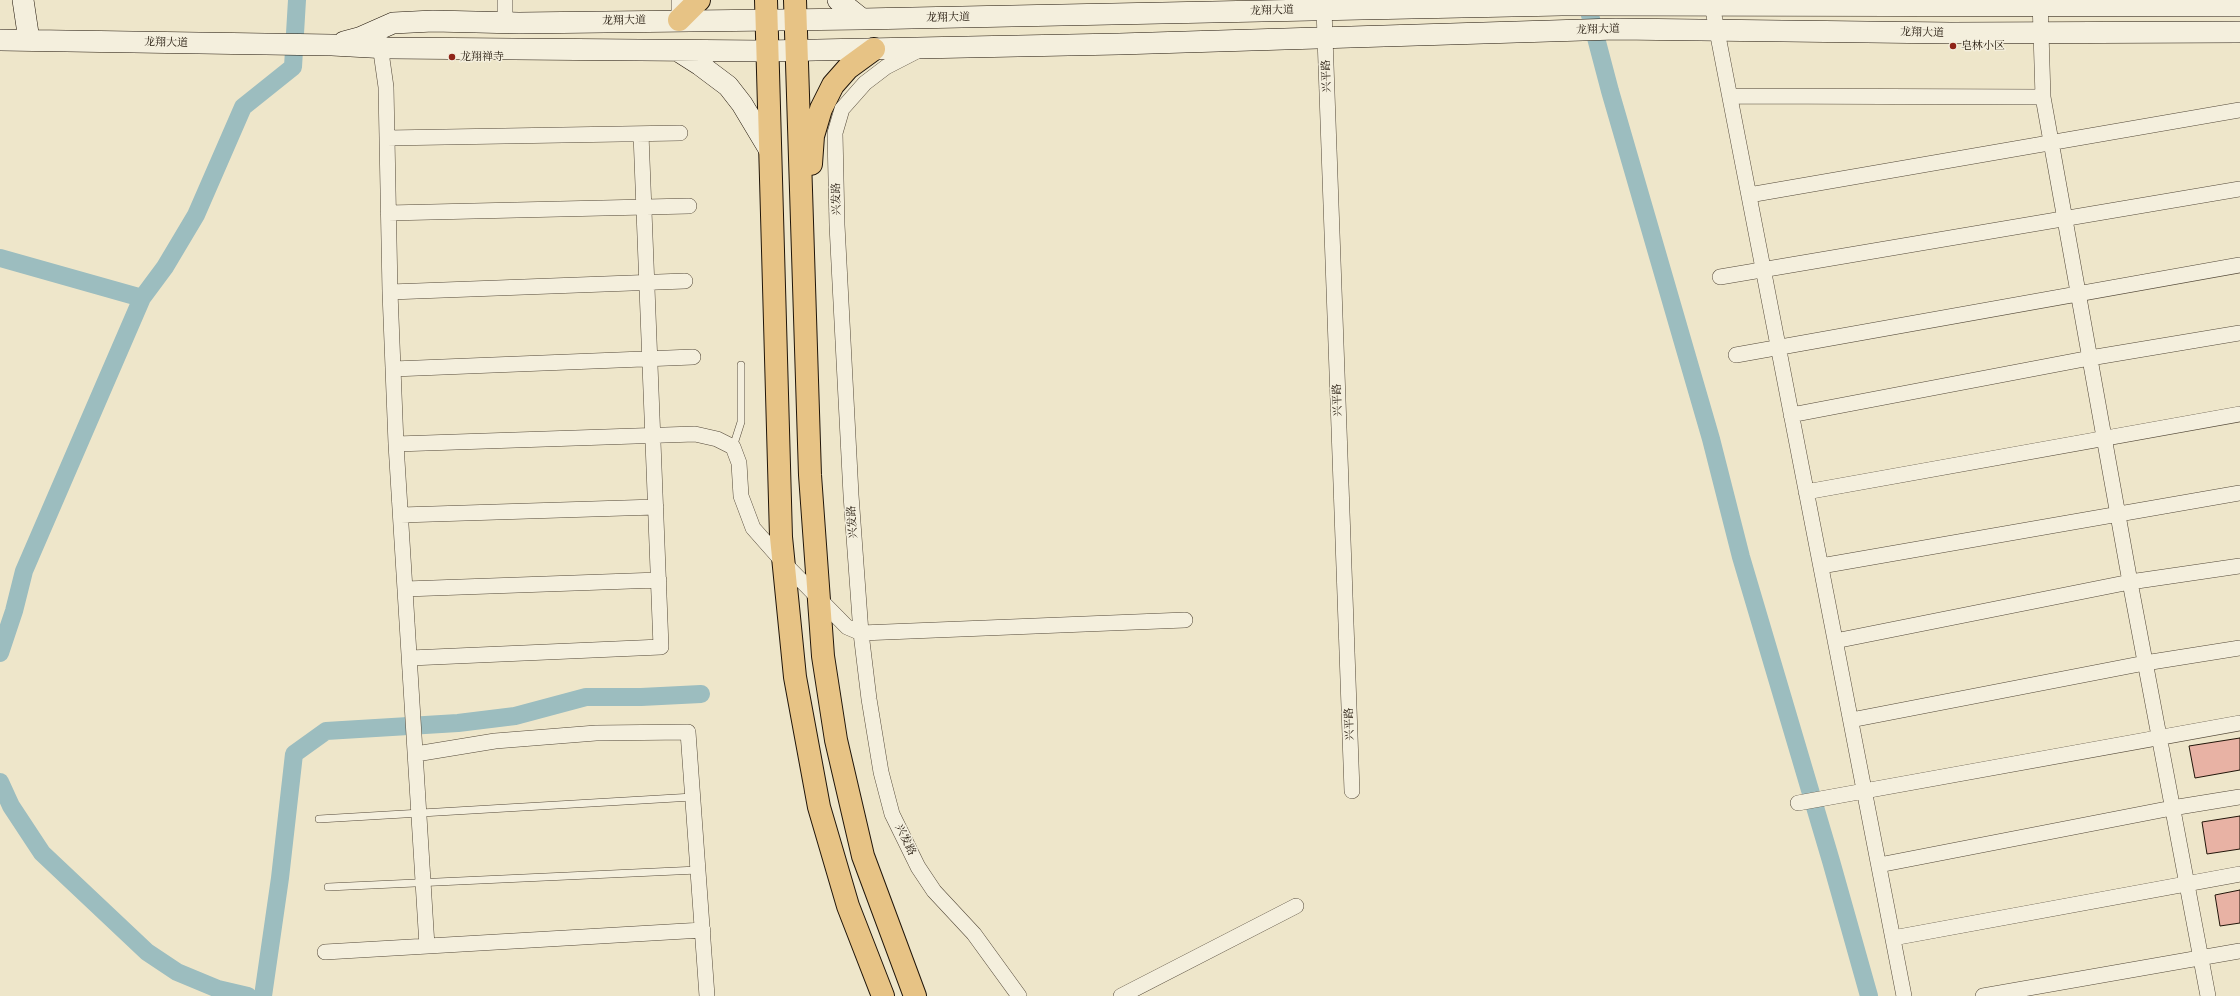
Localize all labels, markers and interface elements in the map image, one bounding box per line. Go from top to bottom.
street label: 龙翔大道 [1250,4,1294,18]
street label: 龙翔大道 [926,11,970,25]
street label: 龙翔大道 [602,14,646,28]
street label: 龙翔大道 [1576,23,1620,37]
street label: 龙翔大道 [1900,26,1944,40]
street label: 龙翔大道 [144,36,188,50]
place label: 皂林小区 [1961,39,2005,53]
marker: 皂林小区 [1948,41,1958,51]
place label: 龙翔禅寺 [460,50,504,64]
marker: 龙翔禅寺 [447,52,457,62]
street label: 兴平路 [1320,59,1334,93]
street label: 兴发路 [830,182,844,216]
street label: 兴平路 [1331,383,1345,417]
street label: 兴发路 [845,505,861,539]
street label: 兴平路 [1343,707,1357,741]
street label: 兴发路 [892,822,918,858]

